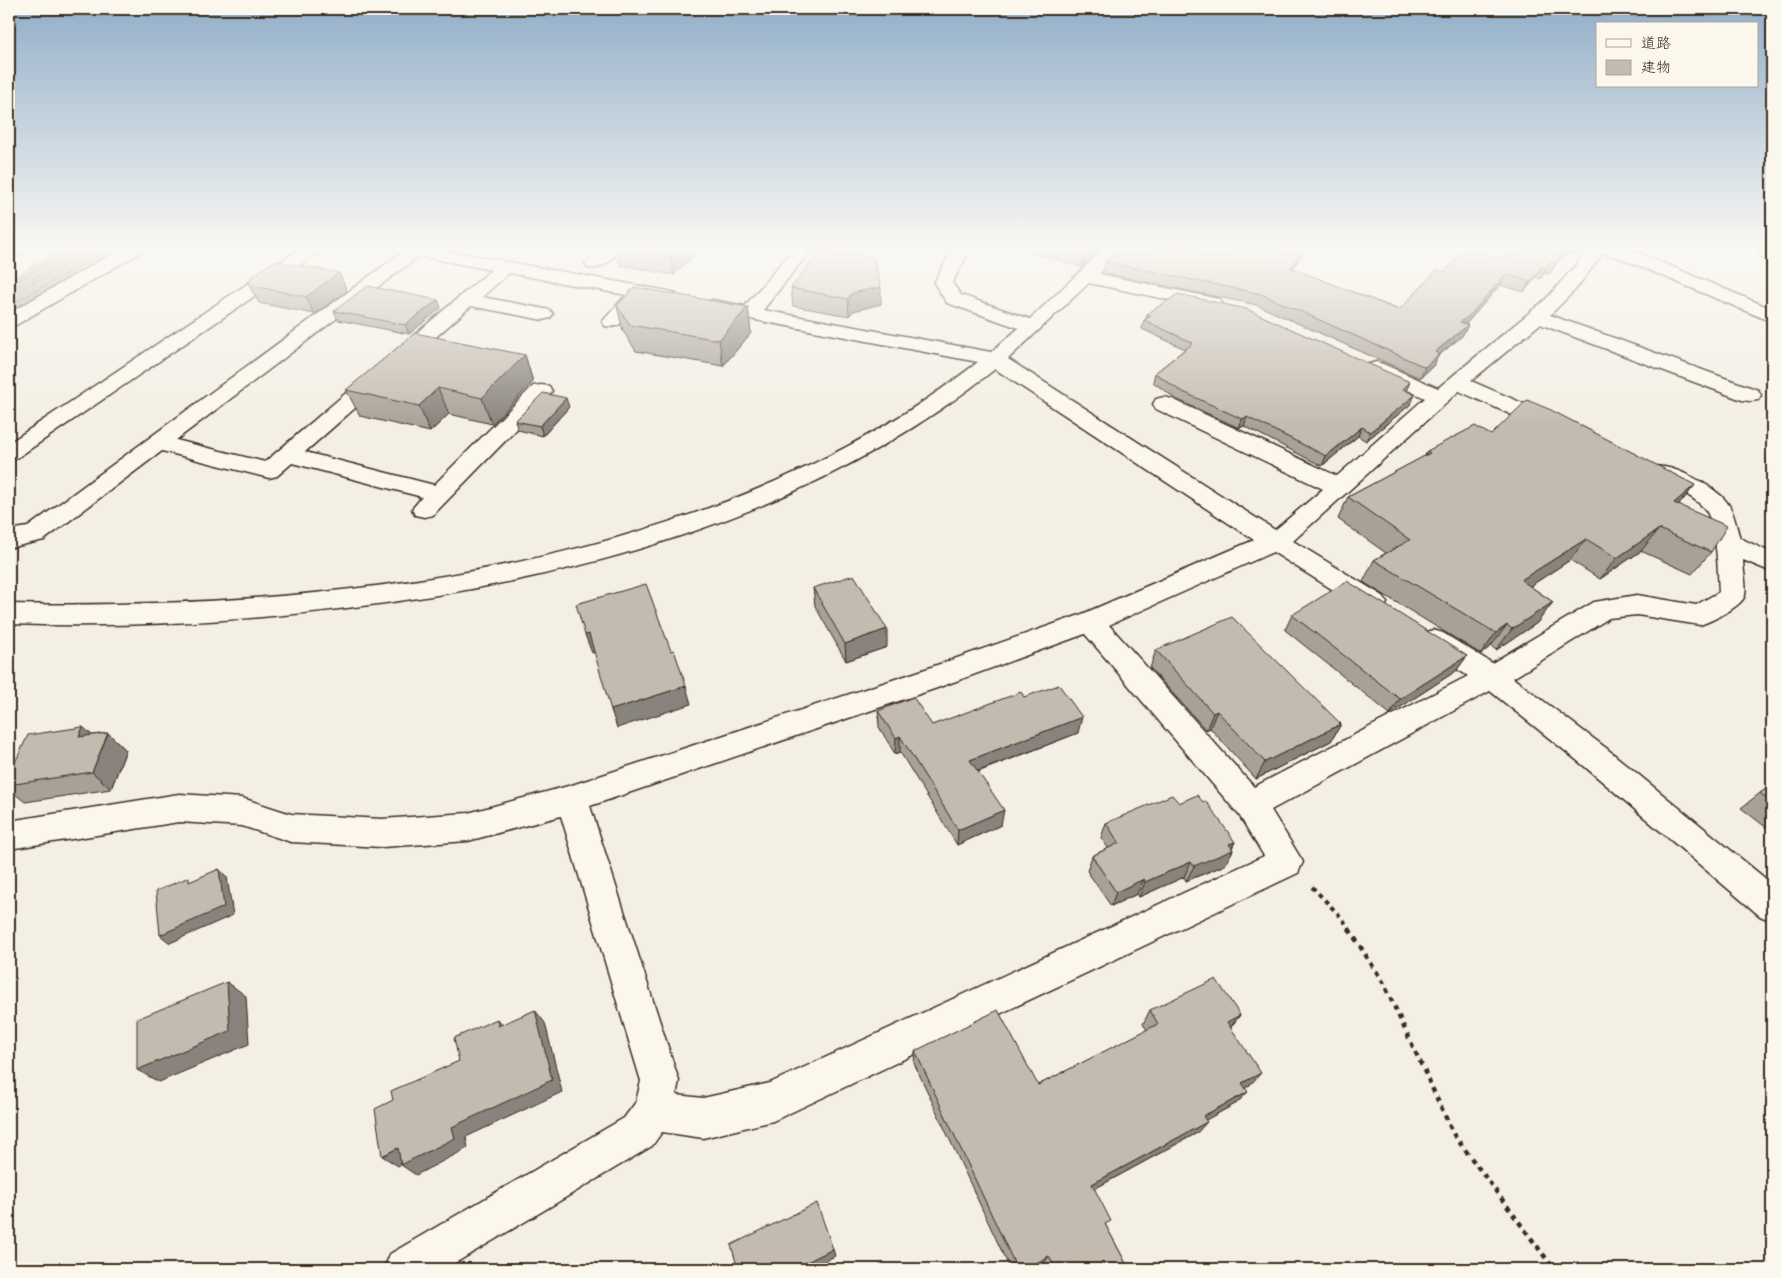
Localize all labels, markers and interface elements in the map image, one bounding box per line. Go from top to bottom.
legend [1596,22,1758,88]
text: 道路 [1641,30,1671,56]
text: 建物 [1641,54,1671,80]

